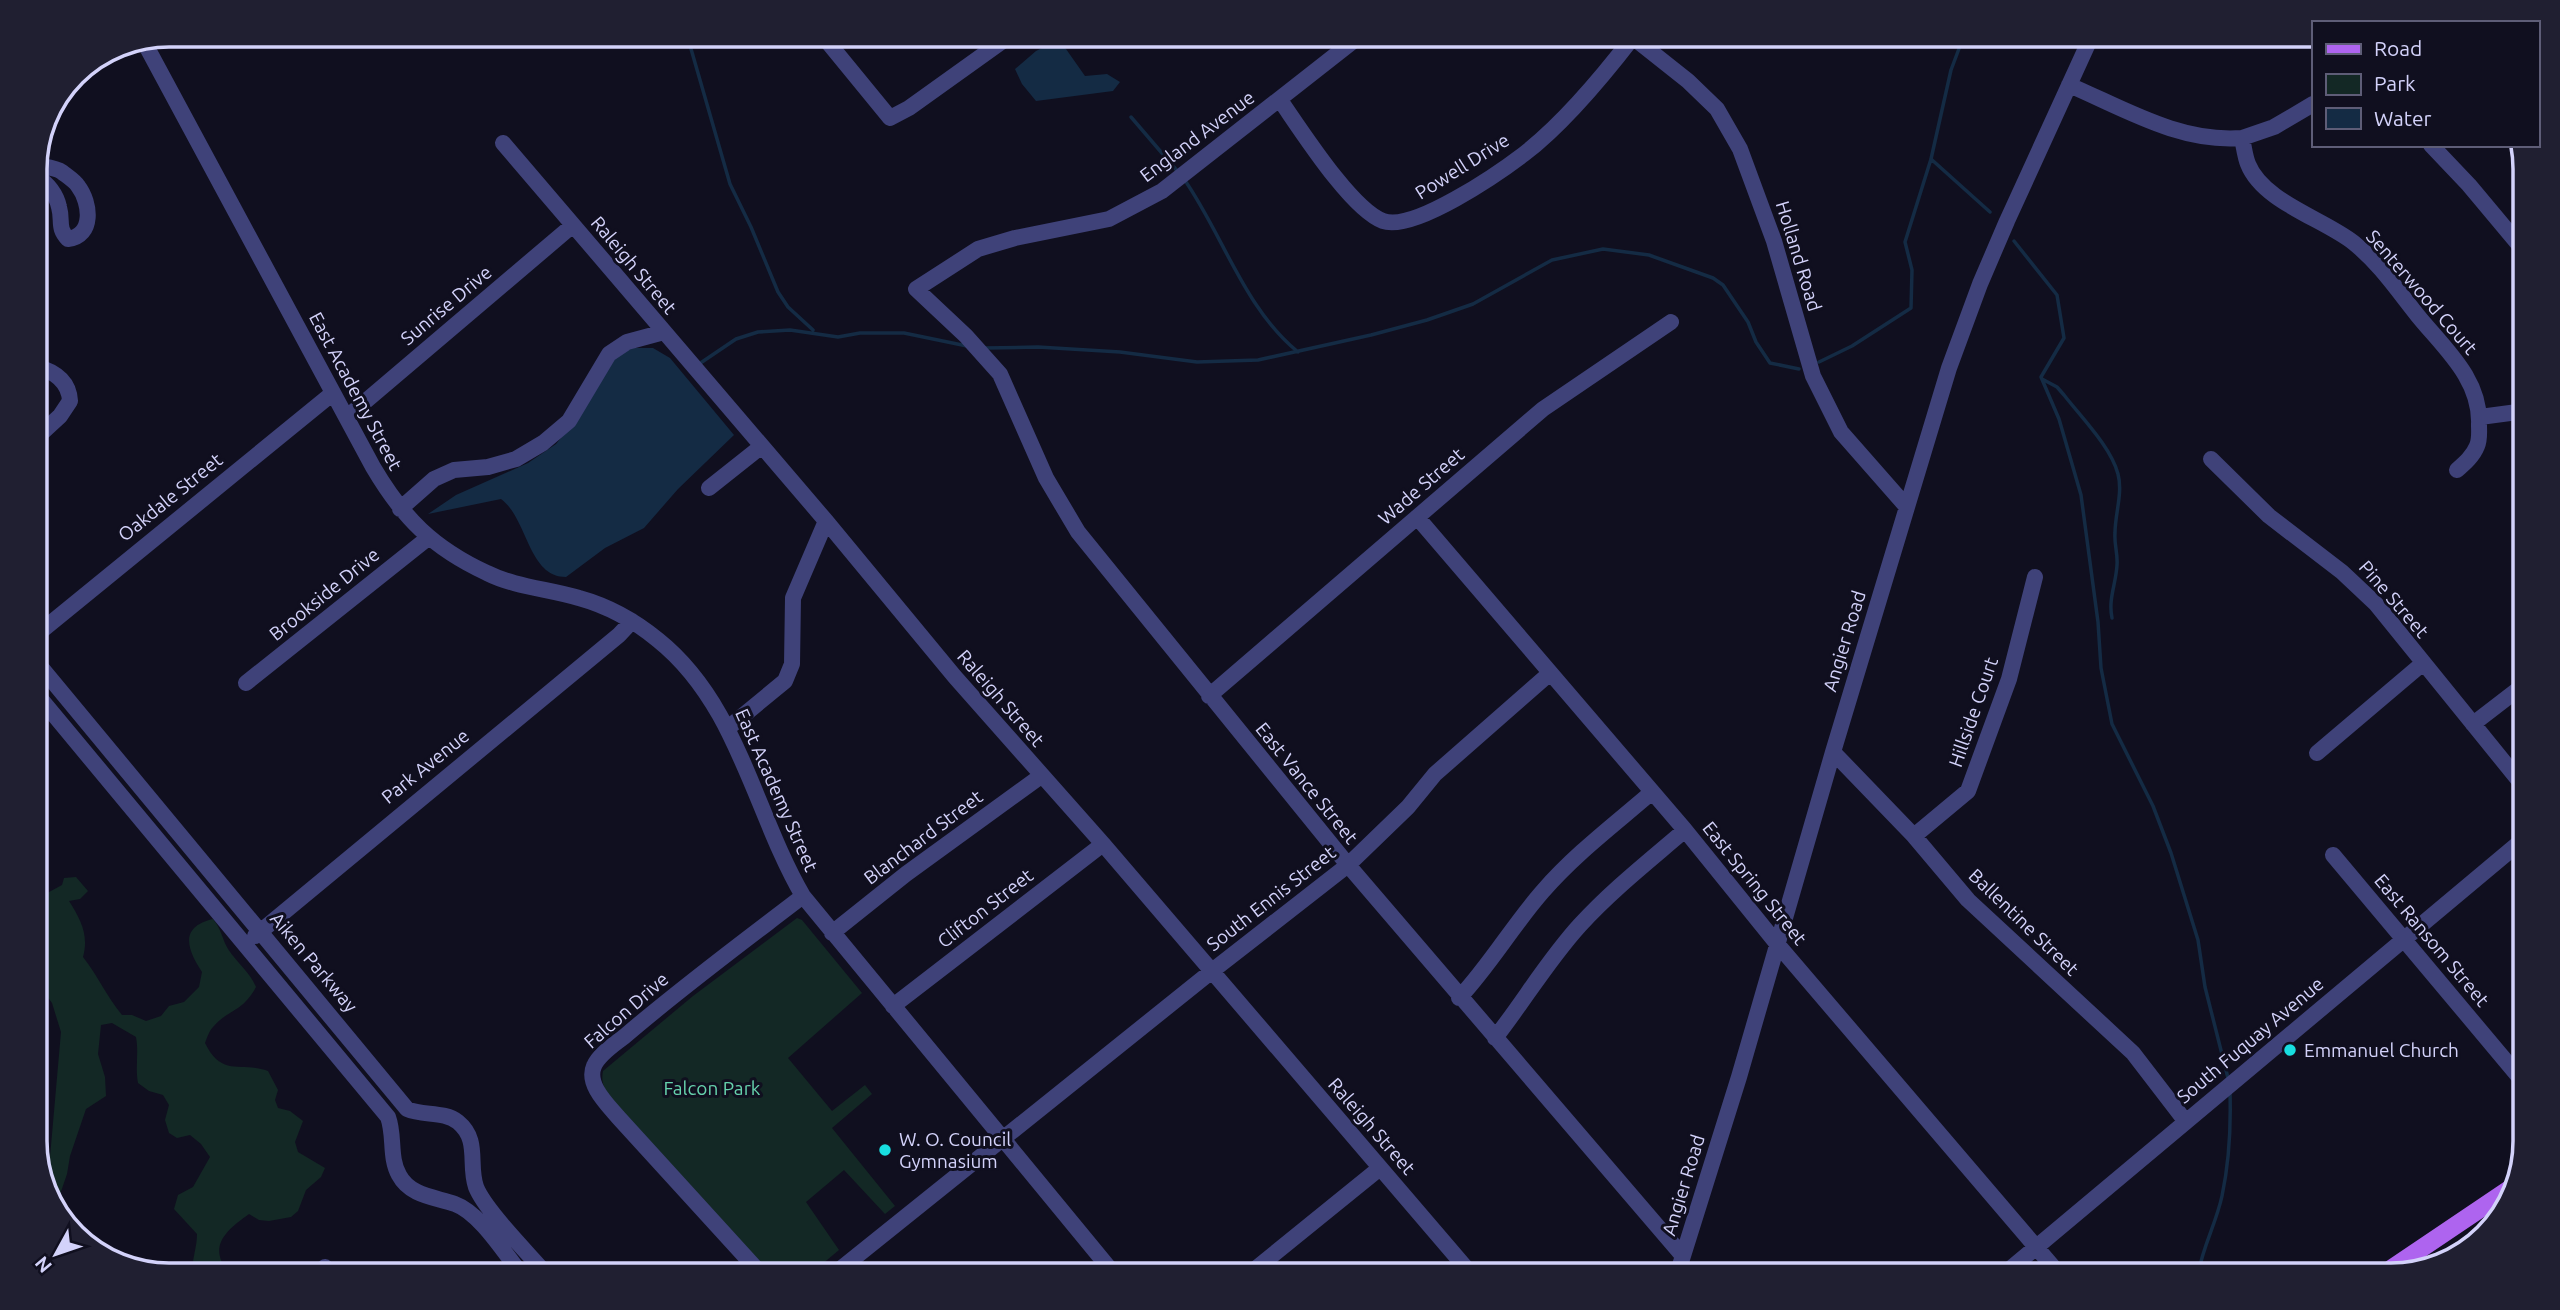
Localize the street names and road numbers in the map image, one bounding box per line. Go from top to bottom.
street label: England Avenue [1135,86,1259,186]
street label: Powell Drive [1411,128,1513,204]
street label: Holland Road [1772,198,1826,314]
street label: Raleigh Street [587,212,682,319]
street label: Senterwood Court [2362,225,2482,359]
street label: Sunrise Drive [396,261,496,349]
street label: East Academy Street [305,308,407,474]
street label: Wade Street [1374,443,1469,529]
street label: Oakdale Street [114,448,227,546]
street label: Brookside Drive [265,543,383,645]
street label: Pine Street [2355,556,2434,642]
street label: Angier Road [1818,588,1870,694]
street label: Raleigh Street [953,645,1049,751]
street label: Hillside Court [1944,654,2002,770]
street label: East Academy Street [731,705,823,875]
street label: East Vance Street [1251,718,1363,848]
street label: Park Avenue [377,724,473,808]
street label: Blanchard Street [859,785,987,889]
street label: East Spring Street [1698,817,1812,950]
street label: South Ennis Street [1202,841,1340,955]
street label: Clifton Street [933,864,1038,952]
street label: Ballentine Street [1965,864,2084,980]
street label: East Ransom Street [2370,869,2494,1011]
street label: Aiken Parkway [266,908,362,1016]
street label: Falcon Drive [580,968,672,1052]
street label: South Fuquay Avenue [2172,972,2328,1108]
street label: Raleigh Street [1324,1073,1420,1179]
street label: Angier Road [1657,1132,1709,1238]

